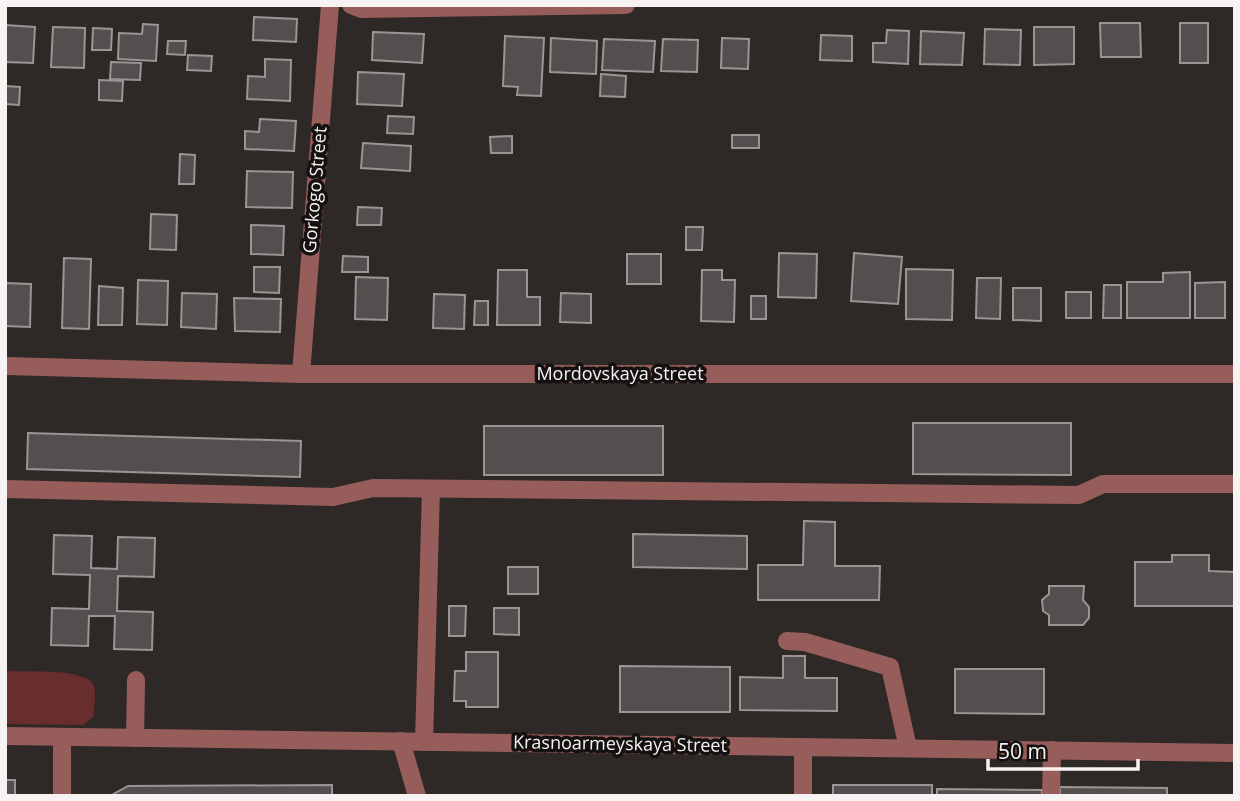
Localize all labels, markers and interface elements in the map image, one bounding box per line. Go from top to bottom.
street label: Gorkogo Street [297,126,331,254]
street label: Mordovskaya Street [536,361,704,385]
scale bar [988,728,1138,772]
street label: Krasnoarmeyskaya Street [513,729,727,757]
text: 50 m [998,737,1047,765]

